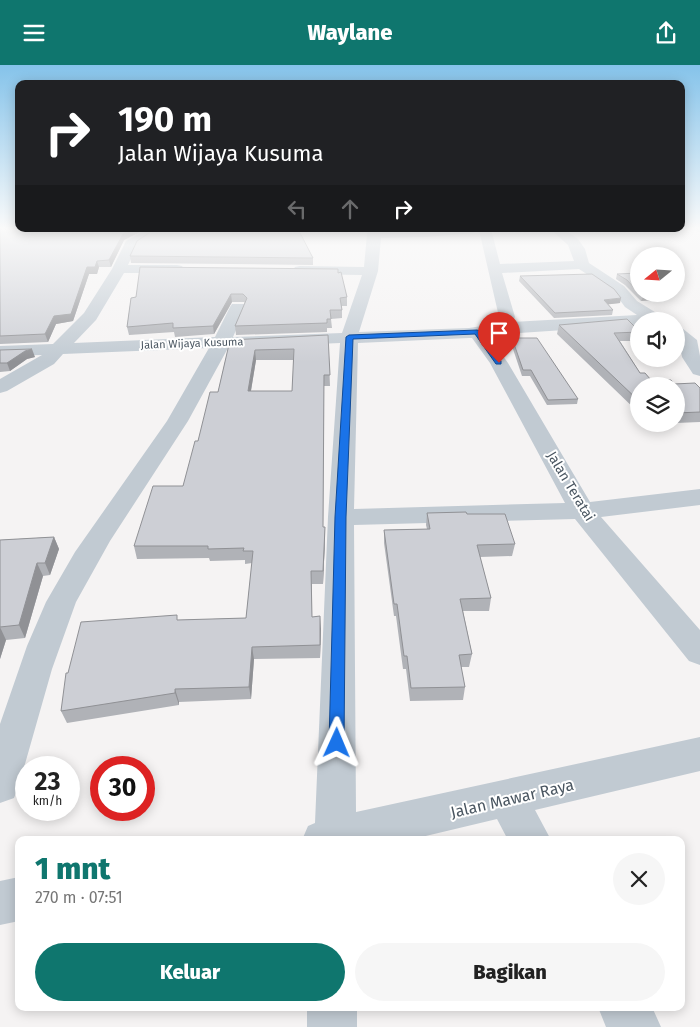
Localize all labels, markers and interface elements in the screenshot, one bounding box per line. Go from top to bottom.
icon: menu [20,19,48,47]
text: Waylane [308,19,392,46]
icon: share [652,19,680,47]
text: 190 m [118,98,212,140]
icon: right [35,100,100,165]
text: Jalan Wijaya Kusuma [118,140,323,167]
icon: left [283,195,311,223]
icon: ahead [336,195,364,223]
icon: right [389,195,417,223]
north arrow [630,247,685,303]
map controls [630,247,685,432]
pin [478,312,520,363]
button: sound [630,312,685,367]
icon: arrive [485,319,513,347]
street label: Jalan Wijaya Kusuma [140,335,244,352]
button: layers [630,377,685,432]
street label: Jalan Teratai [543,448,598,524]
position arrow [310,716,362,768]
speed limit sign: 30 [90,756,155,821]
text: 23 [35,767,60,797]
street label: Jalan Mawar Raya [449,775,576,822]
text: km/h [33,794,62,808]
text: 1 mnt [35,851,110,887]
button: close [613,853,665,905]
text: 270 m · 07:51 [35,888,123,907]
button: Keluar [35,943,345,1001]
button: Bagikan [355,943,665,1001]

